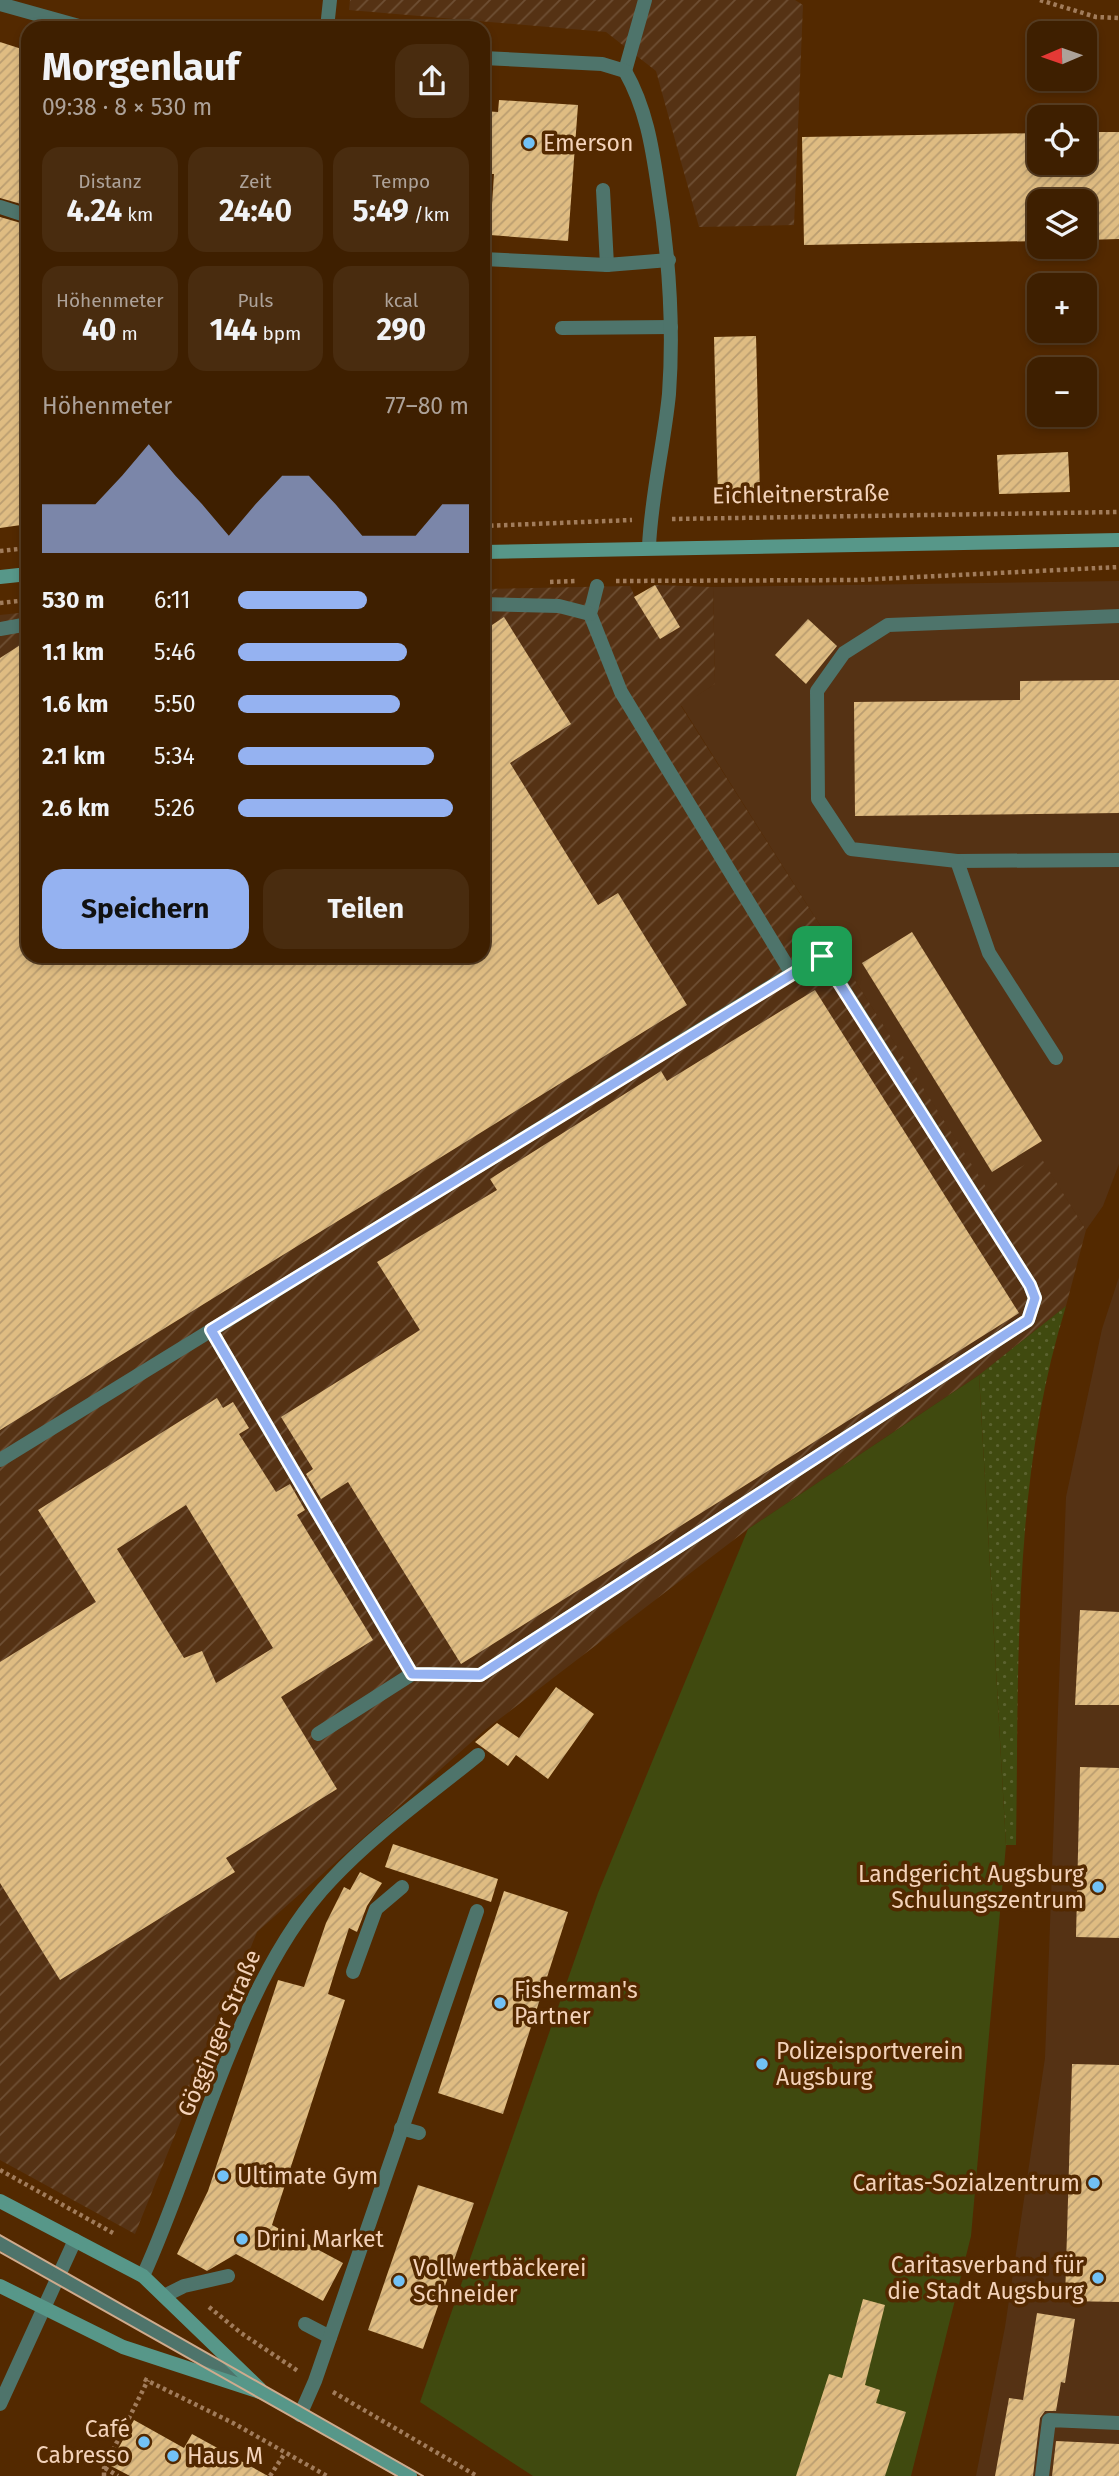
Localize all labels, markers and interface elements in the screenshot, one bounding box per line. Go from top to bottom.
north arrow [1027,21,1097,91]
map controls [1027,21,1097,427]
text: Morgenlauf [42,44,239,90]
button: share [395,44,469,118]
text: 09:38 · 8 × 530 m [42,93,212,121]
button: locate [1027,105,1097,175]
place label: Emerson [543,129,634,157]
marker: Emerson [521,135,537,151]
text: Distanz [78,170,141,193]
text: Zeit [239,170,272,193]
text: Tempo [372,170,430,193]
button: layers [1027,189,1097,259]
text: 4.24 [66,193,122,229]
text: 24:40 [219,193,292,229]
text: 5:49 [353,193,409,229]
text: km [122,203,153,226]
text: /km [409,203,450,226]
button: + [1027,273,1097,343]
text: Höhenmeter [56,289,164,312]
text: Puls [237,289,274,312]
text: kcal [384,289,418,312]
text: 40 [82,312,116,348]
text: 144 [210,312,257,348]
text: 290 [376,312,426,348]
text: m [116,322,138,345]
text: bpm [257,322,301,345]
button: − [1027,357,1097,427]
text: Höhenmeter [42,392,172,420]
text: 77–80 m [385,392,469,420]
street label: Eichleitnerstraße [712,478,890,510]
text: 530 m [42,586,104,614]
text: 6:11 [154,586,190,614]
text: 1.1 km [42,638,104,666]
text: 5:46 [154,638,195,666]
text: 1.6 km [42,690,109,718]
text: 5:50 [154,690,196,718]
text: 2.1 km [42,742,105,770]
text: 5:34 [154,742,195,770]
text: 2.6 km [42,794,110,822]
text: 5:26 [154,794,195,822]
button: Speichern [42,869,249,949]
button: Teilen [263,869,469,949]
pin [792,926,852,986]
icon: arrive [803,937,841,975]
place label: Landgericht Augsburg Schulungszentrum [858,1860,1084,1914]
marker: Landgericht Augsburg Schulungszentrum [1090,1879,1106,1895]
street label: Gögginger Straße [171,1945,267,2121]
place label: Fisherman's Partner [514,1976,638,2030]
marker: Fisherman's Partner [492,1995,508,2011]
place label: Polizeisportverein Augsburg [776,2037,964,2091]
marker: Polizeisportverein Augsburg [754,2056,770,2072]
place label: Ultimate Gym [237,2162,378,2190]
marker: Ultimate Gym [215,2168,231,2184]
place label: Caritas-Sozialzentrum [852,2169,1080,2197]
marker: Caritas-Sozialzentrum [1086,2175,1102,2191]
place label: Drini Market [256,2225,385,2253]
marker: Drini Market [234,2231,250,2247]
place label: Caritasverband für die Stadt Augsburg [887,2251,1084,2305]
place label: Vollwertbäckerei Schneider [413,2254,587,2308]
marker: Caritasverband für die Stadt Augsburg [1090,2270,1106,2286]
marker: Vollwertbäckerei Schneider [391,2273,407,2289]
place label: Café Cabresso [36,2415,130,2469]
marker: Café Cabresso [136,2434,152,2450]
place label: Haus M [187,2442,263,2470]
marker: Haus M [165,2448,181,2464]

